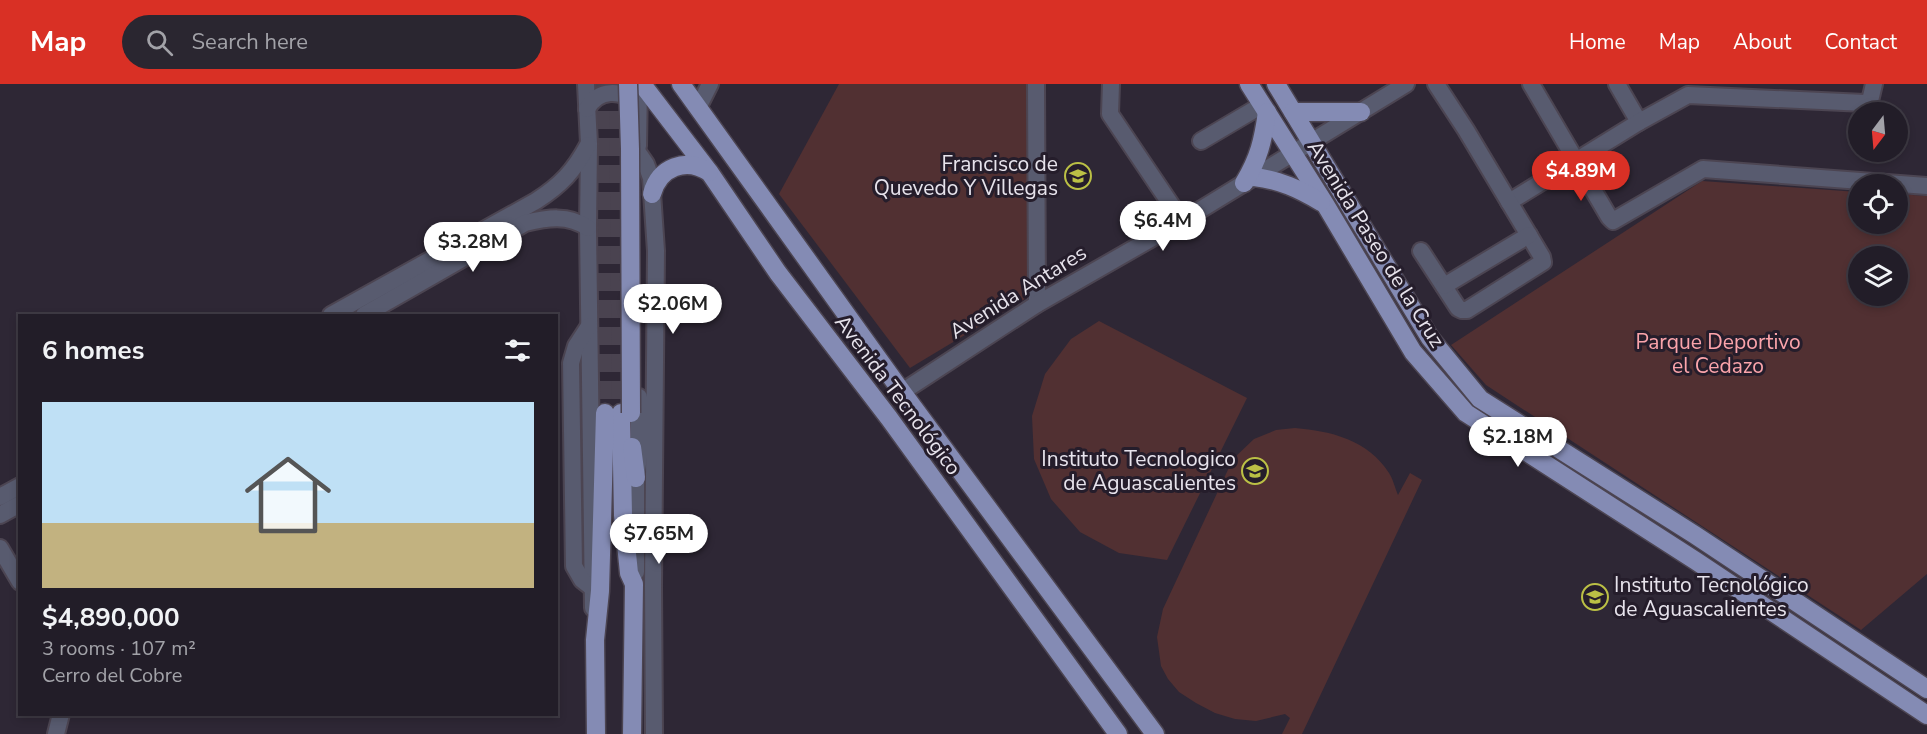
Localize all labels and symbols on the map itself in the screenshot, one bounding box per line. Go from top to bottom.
north arrow [1848,102,1908,162]
street label: Avenida Paseo de la Cruz [1301,135,1451,353]
place label: Francisco de Quevedo Y Villegas [874,150,1058,202]
pin: $4.89M [1532,151,1630,202]
school or university icon: Francisco de Quevedo Y Villegas [1063,161,1093,191]
pin: $6.4M [1121,201,1205,252]
pin: $3.28M [424,222,522,273]
street label: Avenida Antares [944,239,1092,345]
pin: $2.06M [624,284,722,335]
street label: Avenida Tecnológico [828,309,968,481]
park label: Parque Deportivo el Cedazo [1635,328,1801,380]
pin: $2.18M [1469,417,1567,468]
place label: Instituto Tecnologico de Aguascalientes [1041,445,1236,497]
school or university icon: Instituto Tecnologico de Aguascalientes [1240,456,1270,486]
pin: $7.65M [610,514,708,565]
place label: Instituto Tecnológico de Aguascalientes [1614,571,1809,623]
school or university icon: Instituto Tecnológico de Aguascalientes [1580,582,1610,612]

